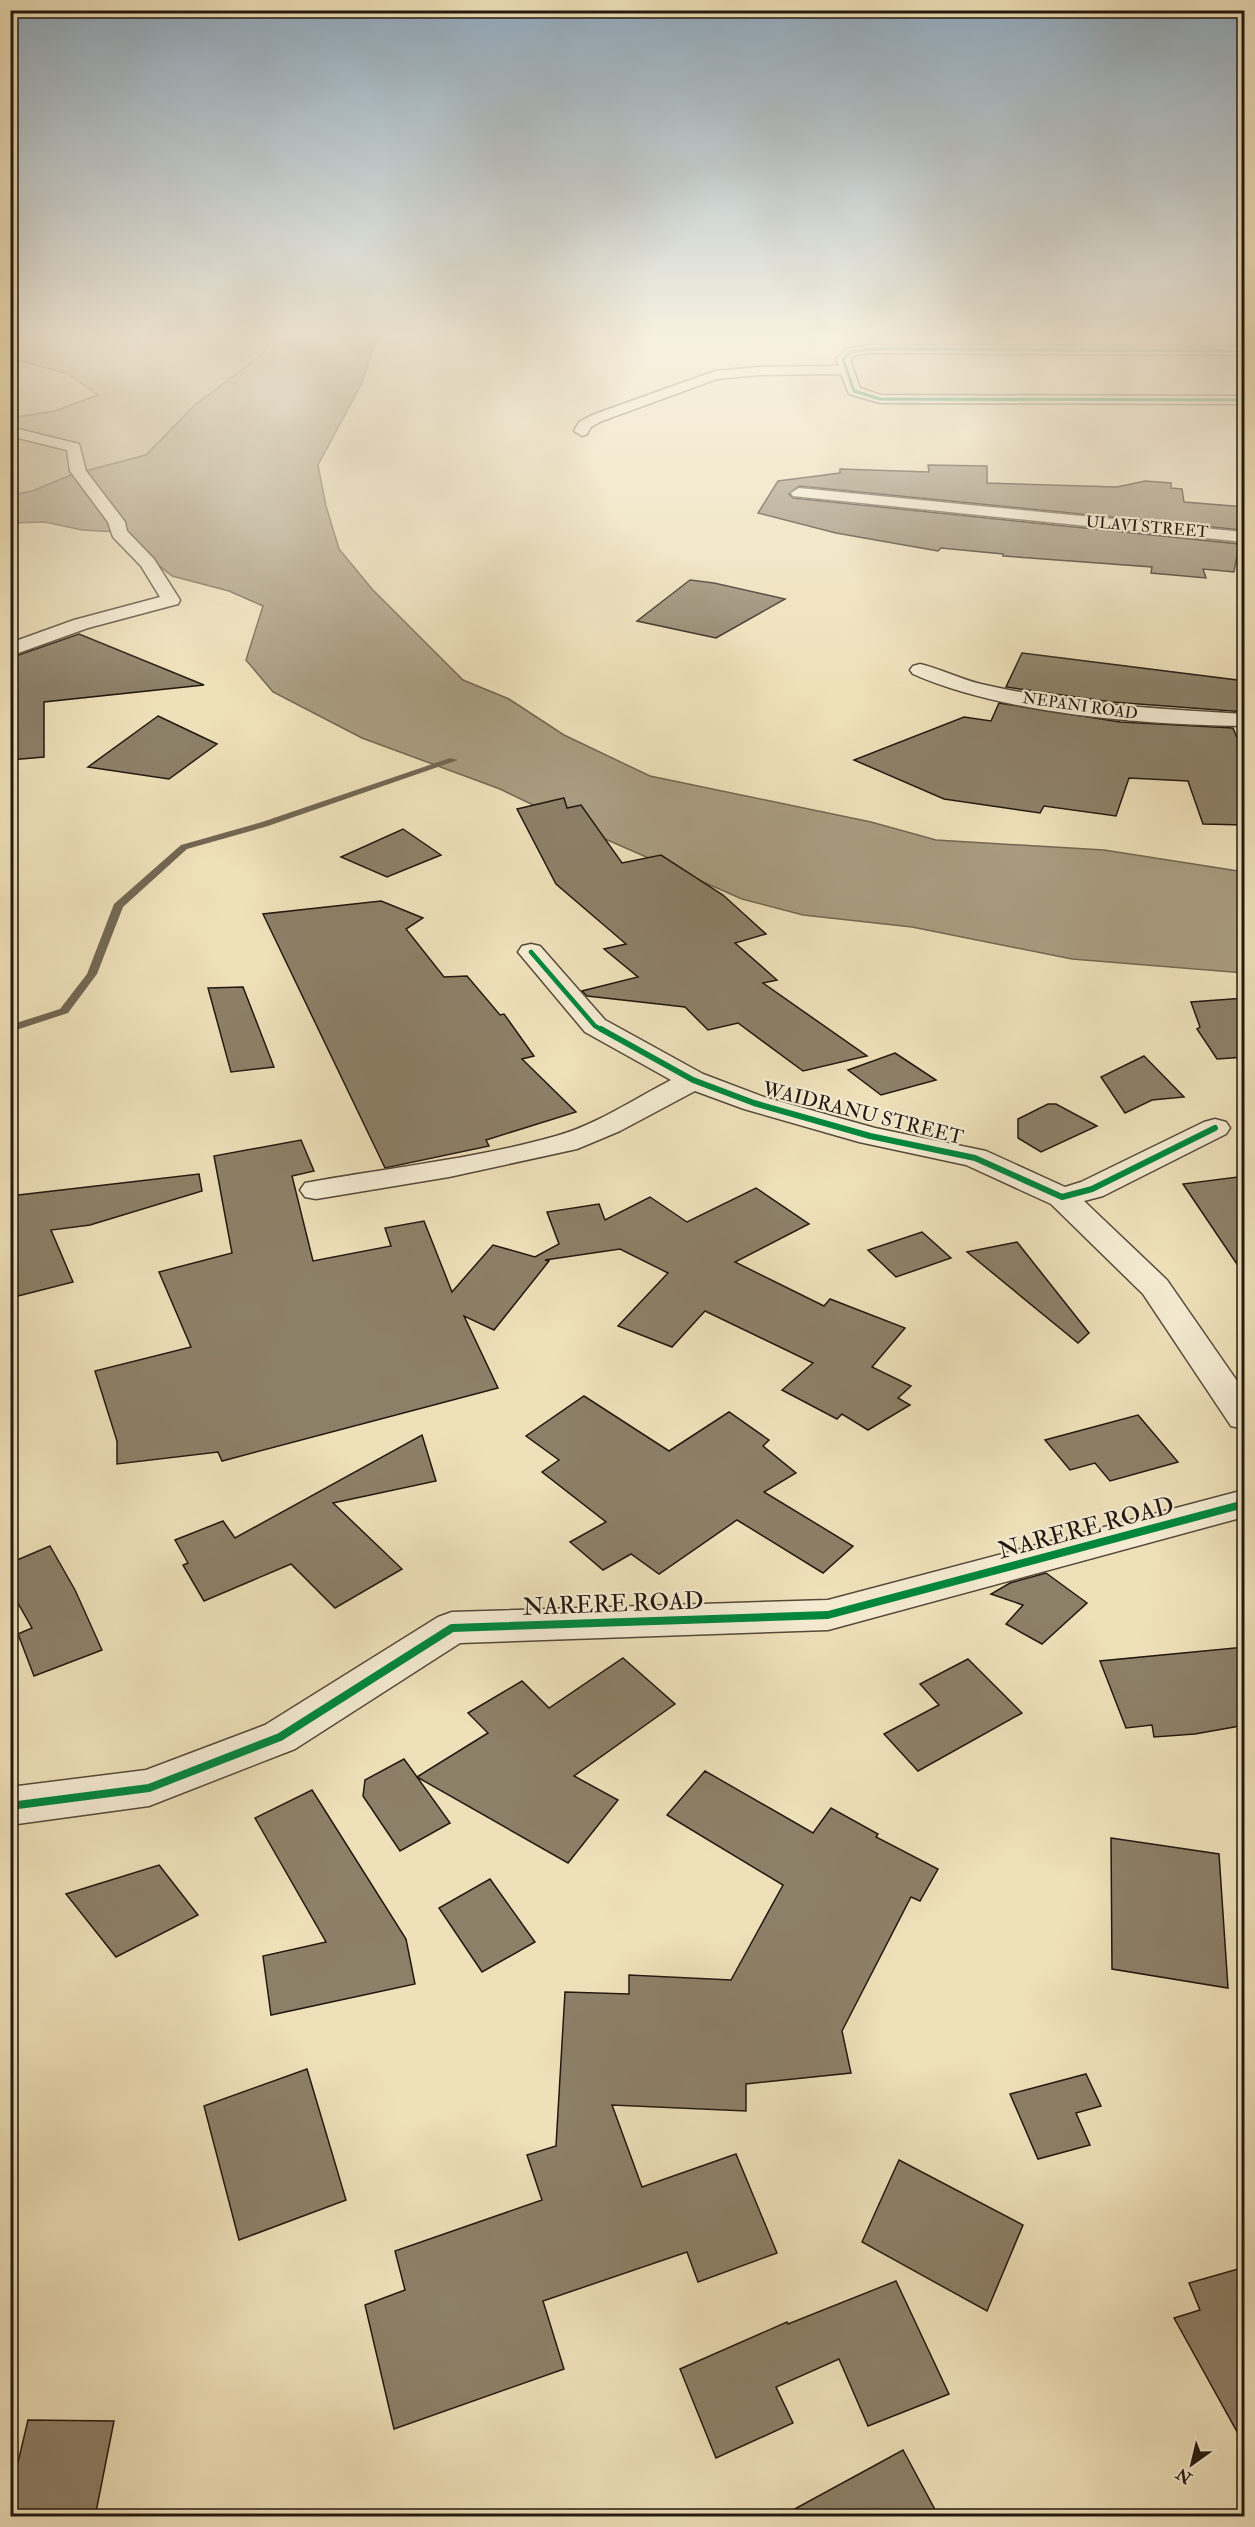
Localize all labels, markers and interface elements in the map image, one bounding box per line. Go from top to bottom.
street label: ULAVI STREET [1085,512,1209,542]
street label: NEPANI ROAD [1021,688,1139,724]
street label: WAIDRANU STREET [759,1076,966,1150]
street label: NARERE ROAD [995,1490,1177,1566]
street label: NARERE ROAD [522,1585,704,1623]
north arrow [1162,2434,1222,2494]
text: N [1172,2463,1197,2488]

